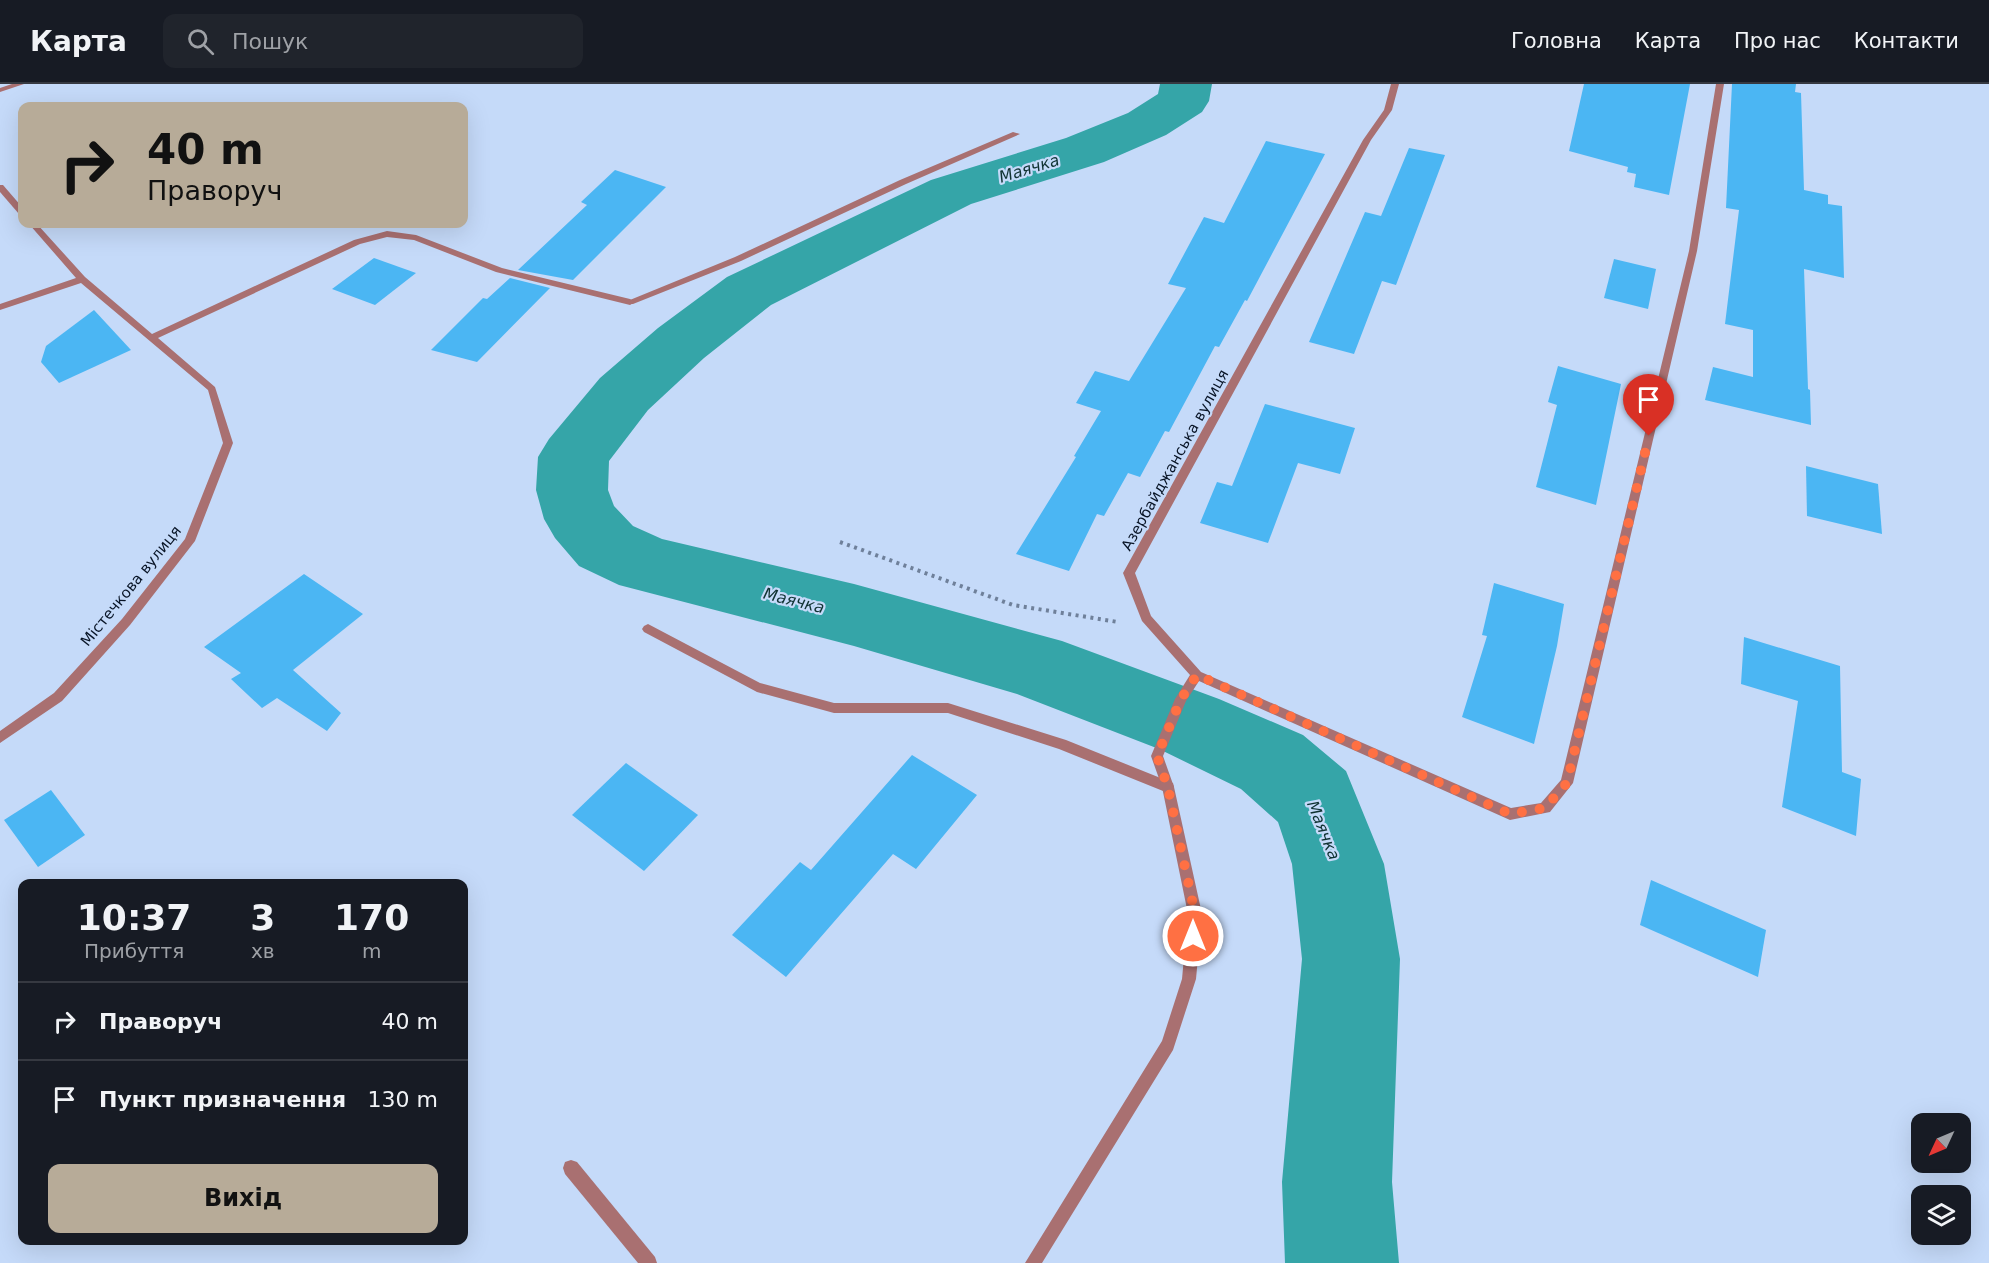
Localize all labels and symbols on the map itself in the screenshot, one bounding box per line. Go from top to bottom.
water label: Маячка [997,150,1062,187]
street label: Азербайджанська вулиця [1118,366,1232,554]
pin [1623,374,1674,436]
street label: Містечкова вулиця [77,522,185,650]
water label: Маячка [761,584,826,617]
water label: Маячка [1303,798,1344,863]
position arrow [1161,904,1225,968]
north arrow [1911,1113,1971,1173]

